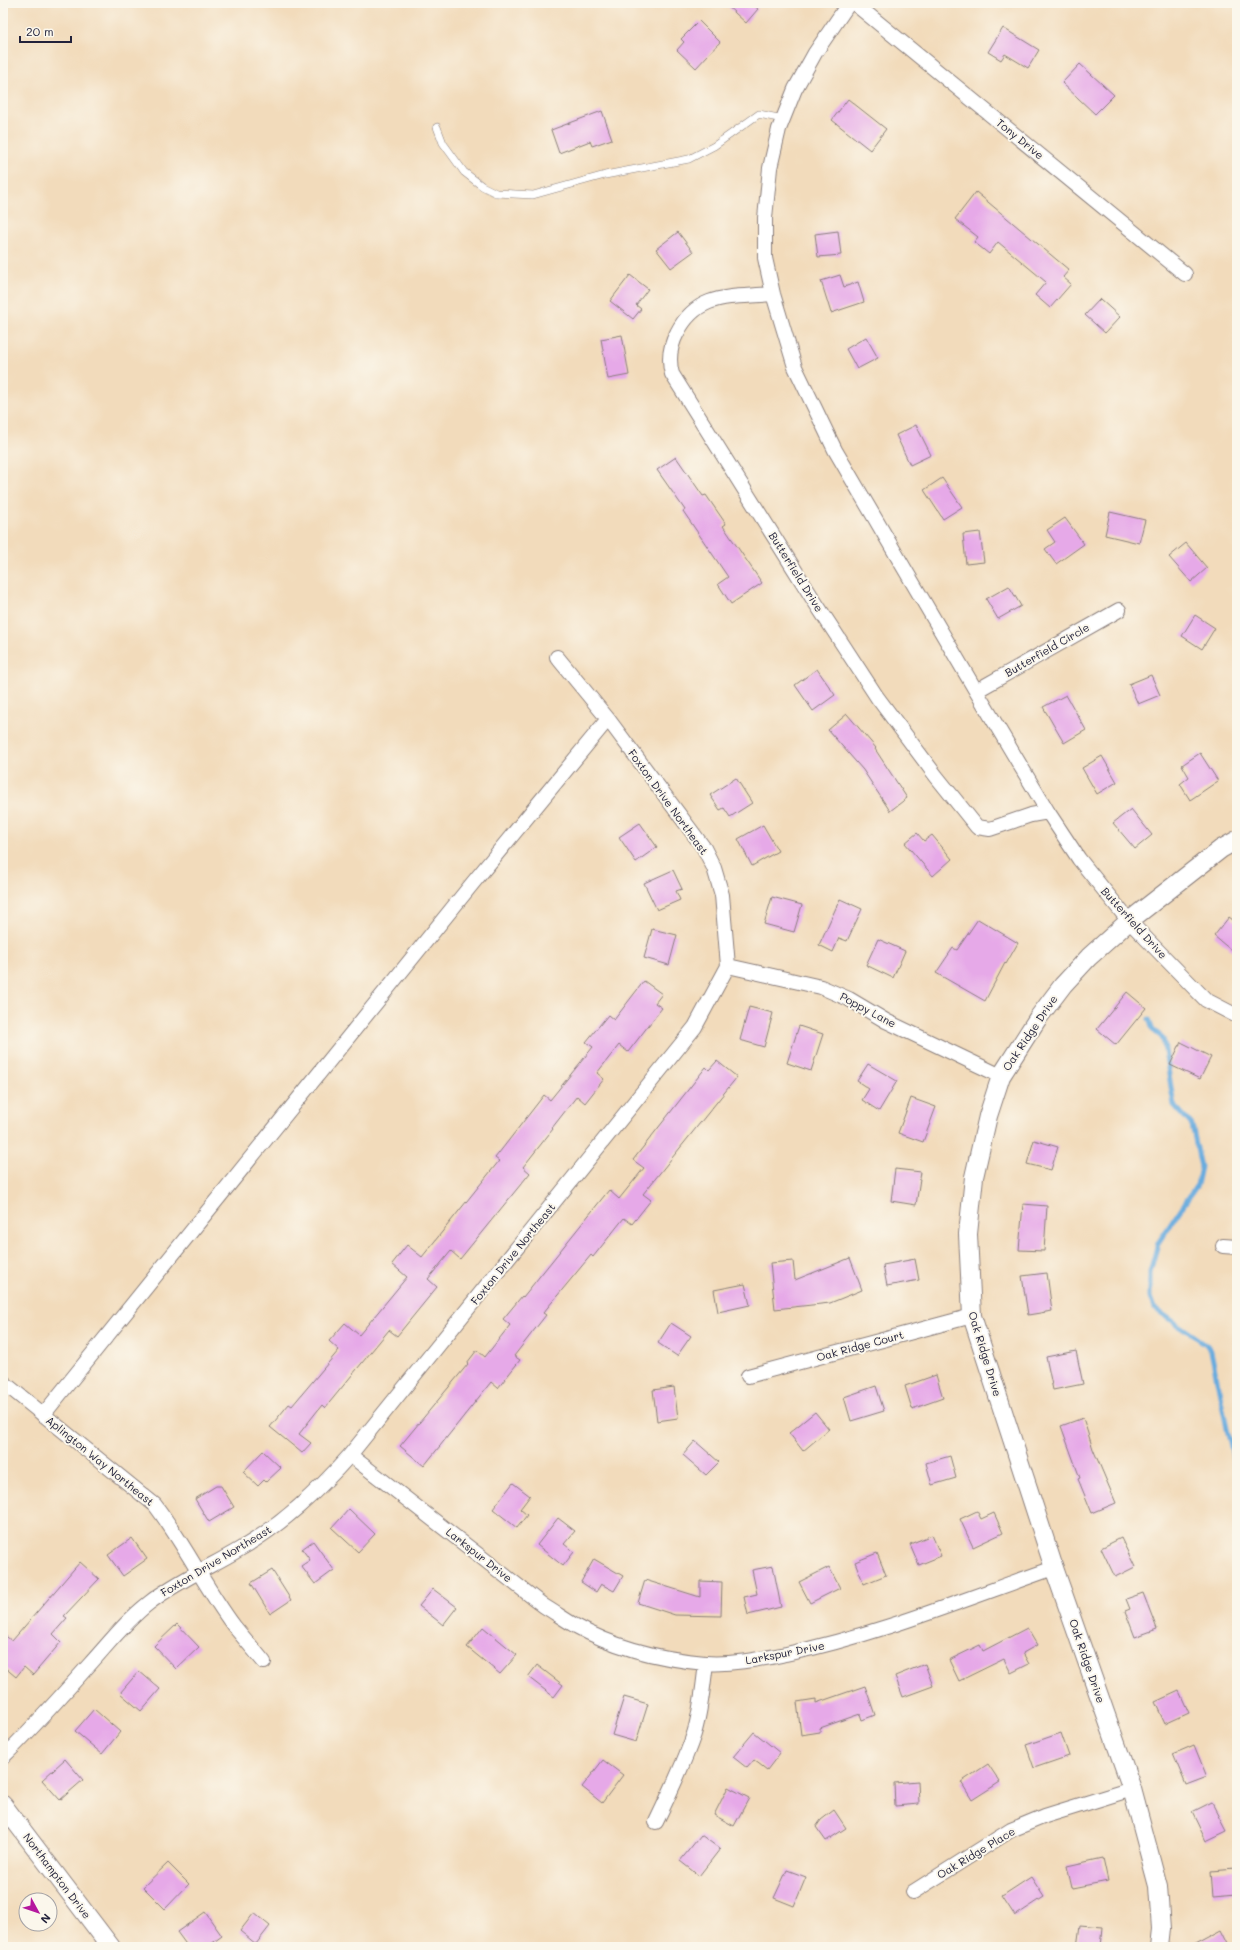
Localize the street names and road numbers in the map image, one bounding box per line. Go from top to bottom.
street label: Tony Drive [993,115,1047,163]
street label: Butterfield Drive [766,529,827,615]
street label: Butterfield Circle [1002,619,1092,680]
street label: Foxton Drive Northeast [625,746,712,858]
street label: Butterfield Drive [1098,884,1171,962]
street label: Poppy Lane [838,988,899,1031]
street label: Oak Ridge Drive [999,992,1061,1073]
street label: Foxton Drive Northeast [467,1200,558,1308]
street label: Oak Ridge Drive [965,1310,1006,1398]
street label: Oak Ridge Court [815,1327,905,1364]
street label: Aplington Way Northeast [43,1412,158,1509]
street label: Foxton Drive Northeast [157,1521,274,1600]
street label: Larkspur Drive [443,1524,516,1585]
street label: Oak Ridge Drive [1066,1617,1109,1705]
street label: Larkspur Drive [744,1637,826,1668]
street label: Oak Ridge Place [934,1823,1018,1882]
street label: Northampton Drive [21,1831,93,1921]

